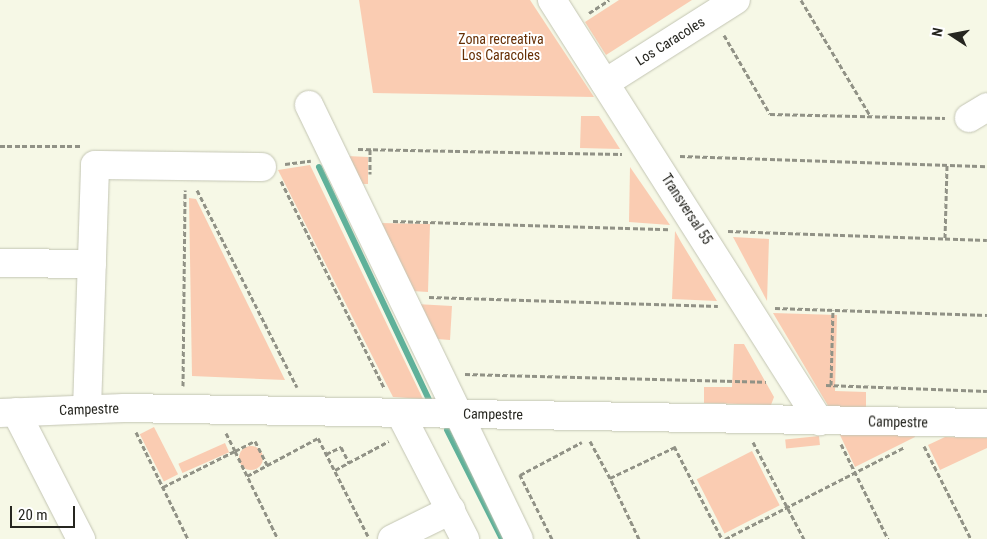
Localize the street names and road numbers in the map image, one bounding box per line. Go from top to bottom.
street label: Los Caracoles [632,13,708,69]
street label: Transversal 55 [658,171,716,247]
street label: Campestre [59,400,119,418]
street label: Campestre [463,405,523,423]
street label: Campestre [868,413,928,431]

